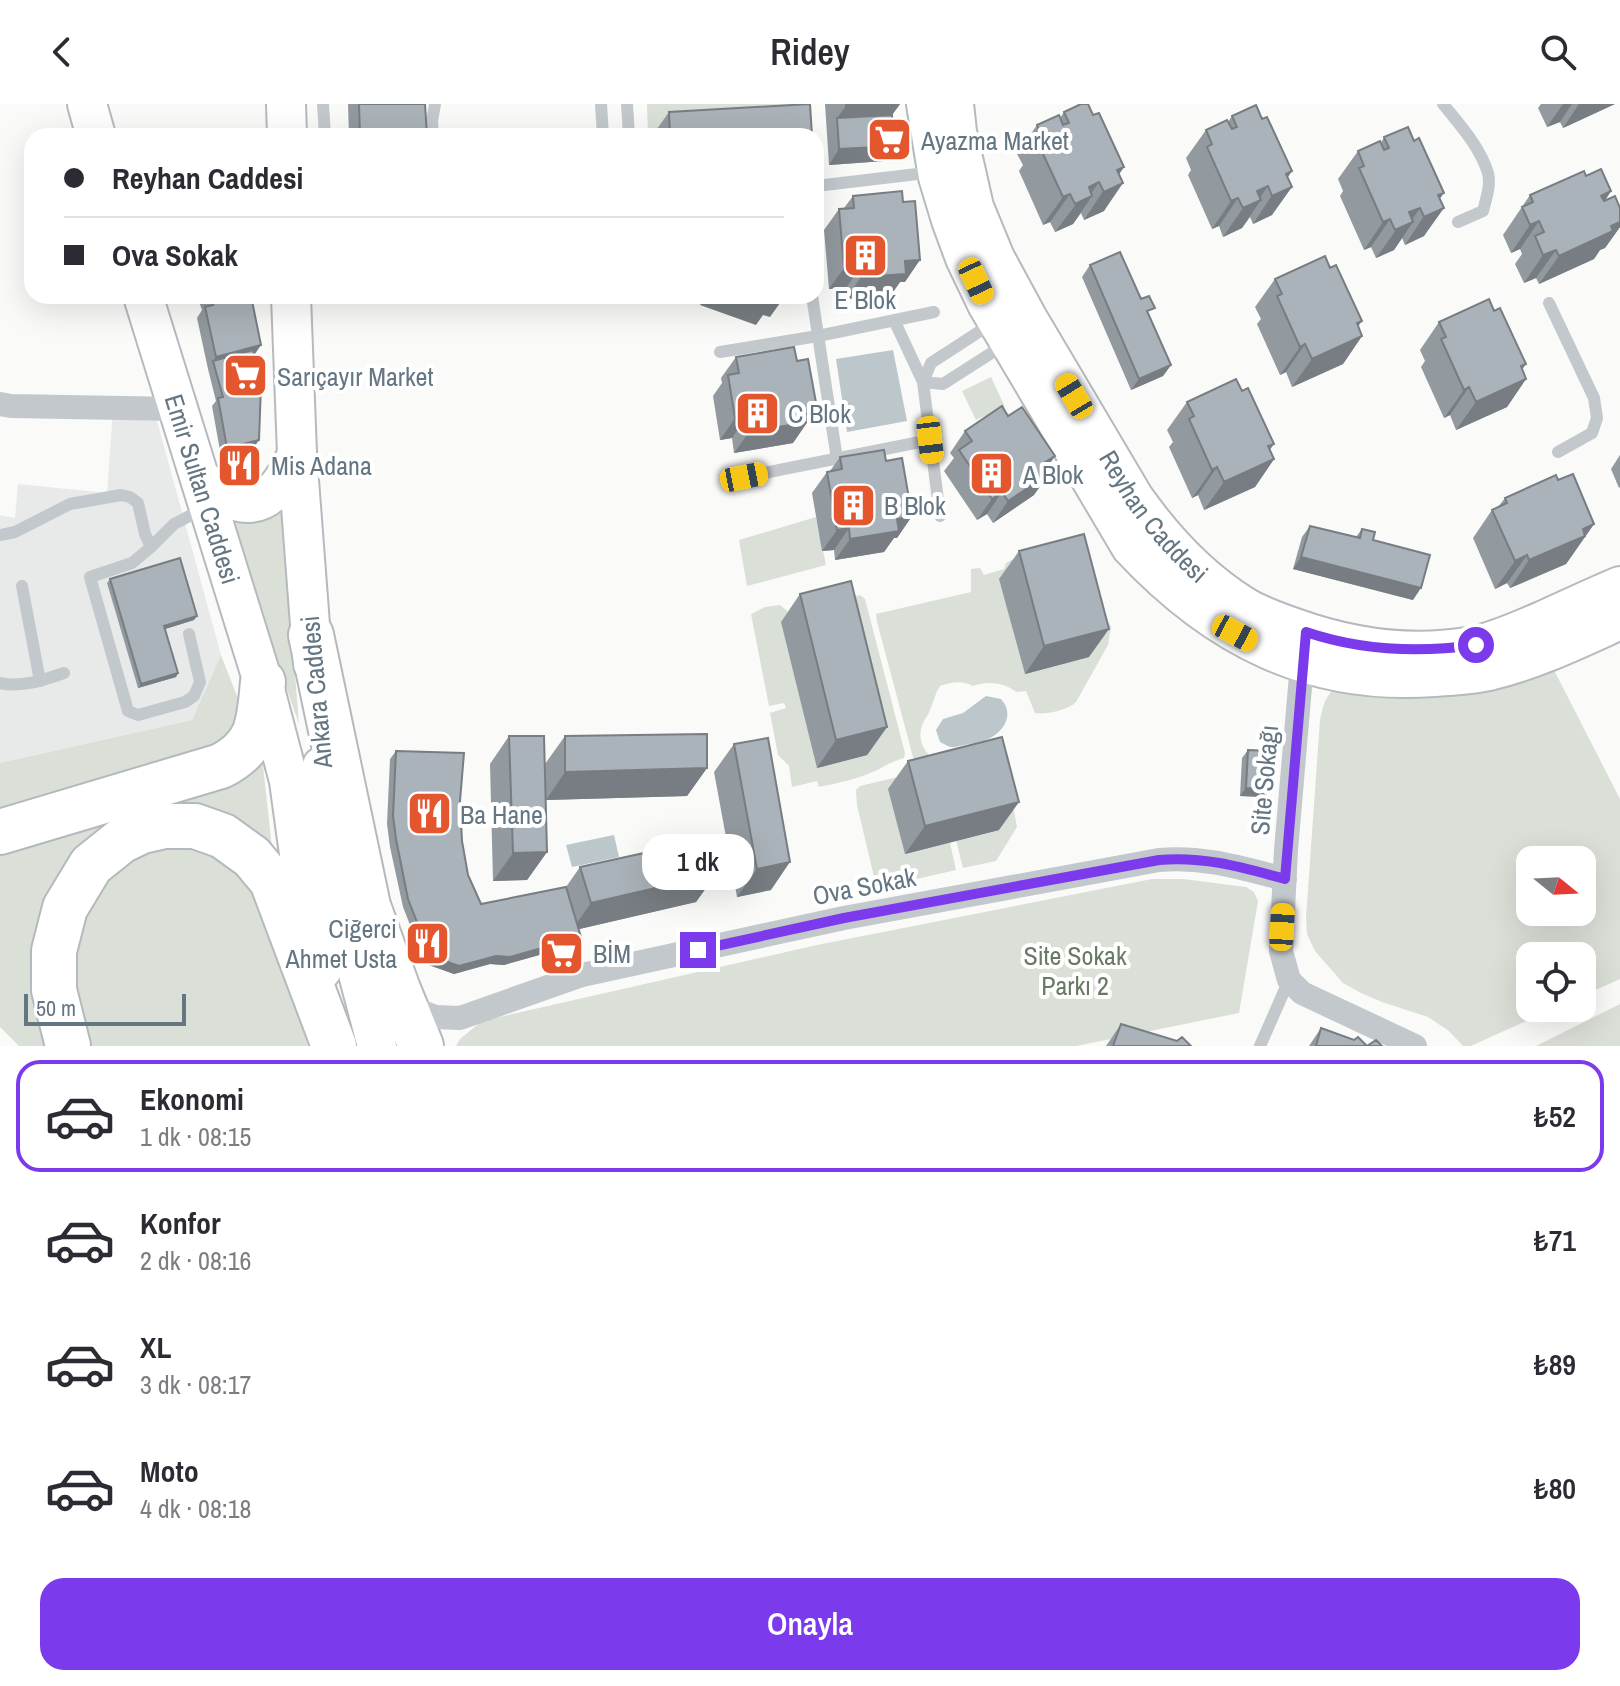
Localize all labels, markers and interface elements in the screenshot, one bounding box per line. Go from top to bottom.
text: Ridey [770,28,850,76]
icon: back [40,30,84,74]
icon: search [1536,30,1580,74]
supermarket icon: Ayazma Market [866,116,914,164]
place label: Ayazma Market [920,123,1069,158]
text: Reyhan Caddesi [112,158,303,198]
building icon: E Blok [841,232,889,280]
text: Ova Sokak [112,235,238,275]
car [955,254,997,308]
place label: E Blok [834,282,896,317]
supermarket icon: Sarıçayır Market [222,352,270,400]
place label: Sarıçayır Market [277,359,433,394]
car [1051,369,1097,423]
building icon: C Blok [733,389,781,437]
street label: Emir Sultan Caddesi [157,390,249,588]
place label: C Blok [788,396,851,431]
car [915,415,945,465]
restaurant icon: Mis Adana [216,441,264,489]
street label: Reyhan Caddesi [1092,443,1216,590]
place label: Mis Adana [271,448,372,483]
building icon: A Blok [968,450,1016,498]
place label: A Blok [1022,457,1084,492]
car [718,461,770,493]
building icon: B Blok [829,481,877,529]
place label: B Blok [884,488,946,523]
car [1208,611,1262,655]
street label: Ankara Caddesi [292,614,340,771]
route start [1458,627,1494,663]
street label: Site Sokağı [1242,724,1286,836]
restaurant icon: Ba Hane [405,790,453,838]
place label: Ba Hane [460,797,543,832]
callout: 1 dk [642,834,754,890]
text: 1 dk [677,844,719,879]
north arrow [1516,846,1596,926]
map controls [1516,846,1596,1022]
street label: Ova Sokak [809,859,919,913]
car [1269,902,1295,952]
place label: Ciğerci Ahmet Usta [285,911,397,976]
restaurant icon: Ciğerci Ahmet Usta [404,919,452,967]
supermarket icon: BİM [538,929,586,977]
route end [680,932,716,968]
place label: BİM [593,936,631,971]
park label: Site Sokak Parkı 2 [1023,938,1127,1003]
button: locate [1516,942,1596,1022]
scale bar [24,990,186,1026]
text: 50 m [36,993,76,1023]
text: Ekonomi [140,1079,244,1119]
icon: car [44,1080,116,1152]
text: ₺52 [1534,1096,1576,1136]
text: 1 dk · 08:15 [140,1119,251,1154]
text: Konfor [140,1203,221,1243]
icon: car [44,1204,116,1276]
text: ₺71 [1534,1220,1576,1260]
text: 2 dk · 08:16 [140,1243,251,1278]
text: XL [140,1327,171,1367]
icon: car [44,1328,116,1400]
text: ₺89 [1534,1344,1576,1384]
text: 3 dk · 08:17 [140,1367,251,1402]
text: Moto [140,1451,199,1491]
icon: car [44,1452,116,1524]
text: ₺80 [1534,1468,1576,1508]
text: 4 dk · 08:18 [140,1491,251,1526]
button: Onayla [40,1578,1580,1670]

